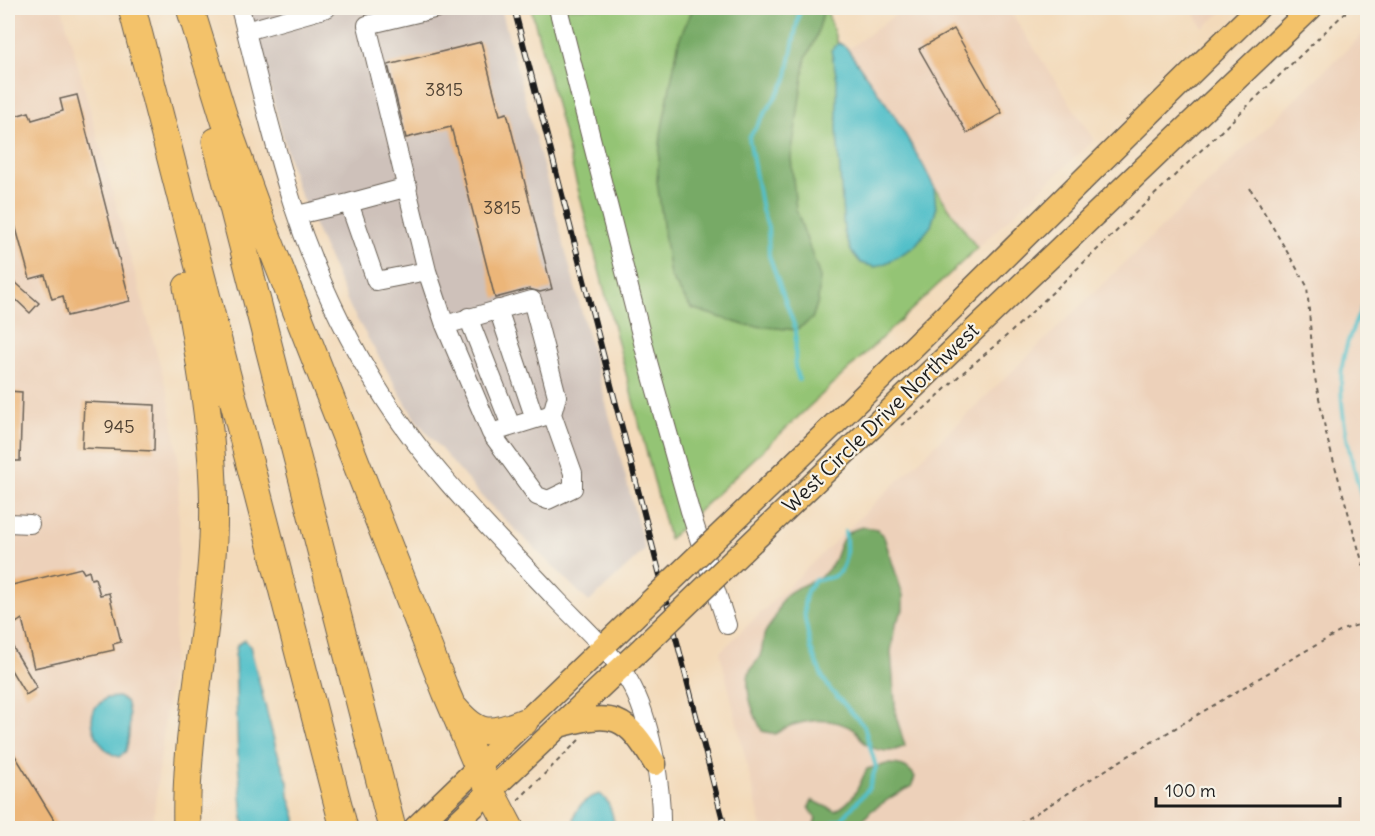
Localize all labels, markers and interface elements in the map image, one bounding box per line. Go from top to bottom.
house number: 3815 [425,78,463,101]
house number: 3815 [483,196,521,219]
street label: West Circle Drive Northwest [777,317,985,519]
house number: 945 [103,415,135,438]
scale bar [1156,770,1340,808]
text: 100 m [1165,779,1216,802]

